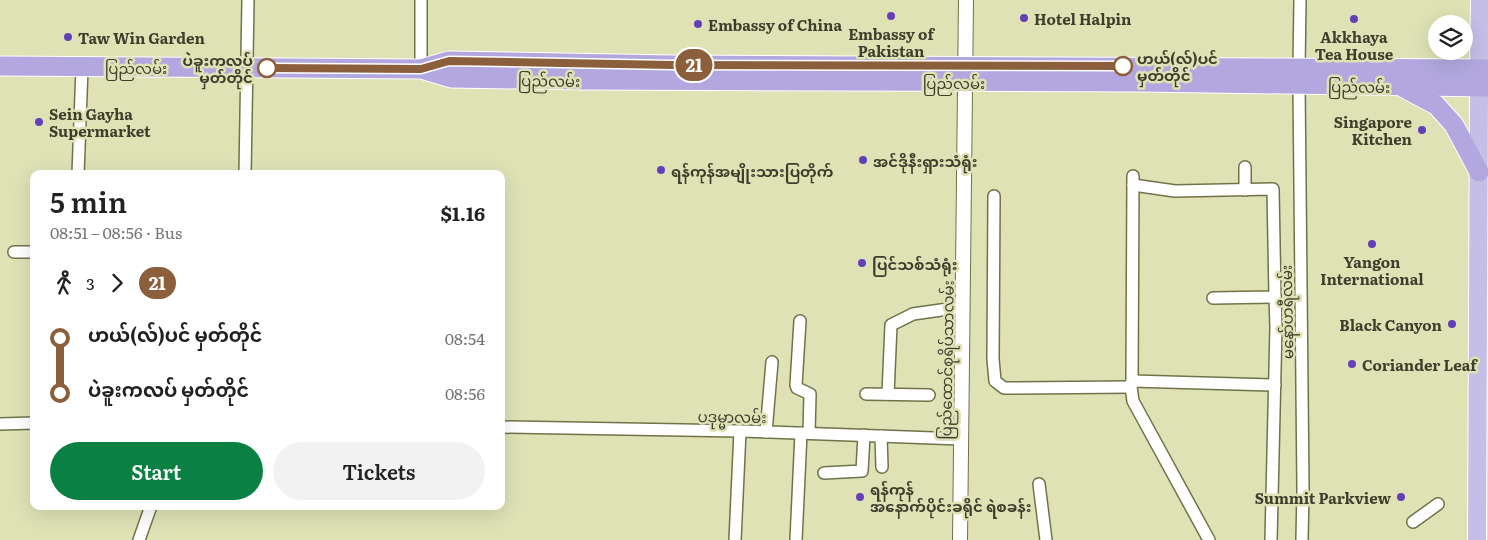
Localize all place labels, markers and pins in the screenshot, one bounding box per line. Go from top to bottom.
place label: Hotel Halpin [1034,7,1132,30]
marker: Embassy of Pakistan [885,10,897,22]
marker: Hotel Halpin [1018,12,1030,24]
place label: Embassy of China [708,13,842,36]
marker: Akkhaya Tea House [1348,13,1360,25]
marker: Embassy of China [692,18,704,30]
place label: Embassy of Pakistan [848,22,935,62]
place label: Akkhaya Tea House [1315,25,1394,65]
place label: Taw Win Garden [78,26,205,49]
marker: Taw Win Garden [62,31,74,43]
place label: ဟယ်(လ်)ပင် မှတ်တိုင် [1137,46,1218,88]
place label: ပဲခူးကလပ် မှတ်တိုင် [183,48,253,90]
marker: ဟယ်(လ်)ပင် မှတ်တိုင် [1113,56,1133,76]
marker: ပဲခူးကလပ် မှတ်တိုင် [257,58,277,78]
place label: Sein Gayha Supermarket [49,102,151,142]
place label: Singapore Kitchen [1334,110,1413,150]
marker: Sein Gayha Supermarket [33,116,45,128]
marker: Singapore Kitchen [1416,124,1428,136]
place label: အင်ဒိုနီးရှားသံရုံး [873,149,978,174]
marker: အင်ဒိုနီးရှားသံရုံး [857,154,869,166]
place label: ရန်ကုန်အမျိုးသားပြတိုက် [671,159,833,184]
marker: ရန်ကုန်အမျိုးသားပြတိုက် [655,164,667,176]
marker: Yangon International [1366,238,1378,250]
place label: Yangon International [1320,250,1424,290]
place label: ပြင်သစ်သံရုံး [872,252,957,277]
marker: ပြင်သစ်သံရုံး [856,257,868,269]
place label: Black Canyon [1339,313,1443,336]
marker: Black Canyon [1446,318,1458,330]
place label: Coriander Leaf [1362,353,1478,376]
marker: Coriander Leaf [1346,358,1358,370]
place label: ရန်ကုန် အနောက်ပိုင်းခရိုင် ရဲစခန်း [870,477,1031,519]
place label: Summit Parkview [1255,486,1391,509]
marker: ရန်ကုန် အနောက်ပိုင်းခရိုင် ရဲစခန်း [854,491,866,503]
marker: Summit Parkview [1395,491,1407,503]

